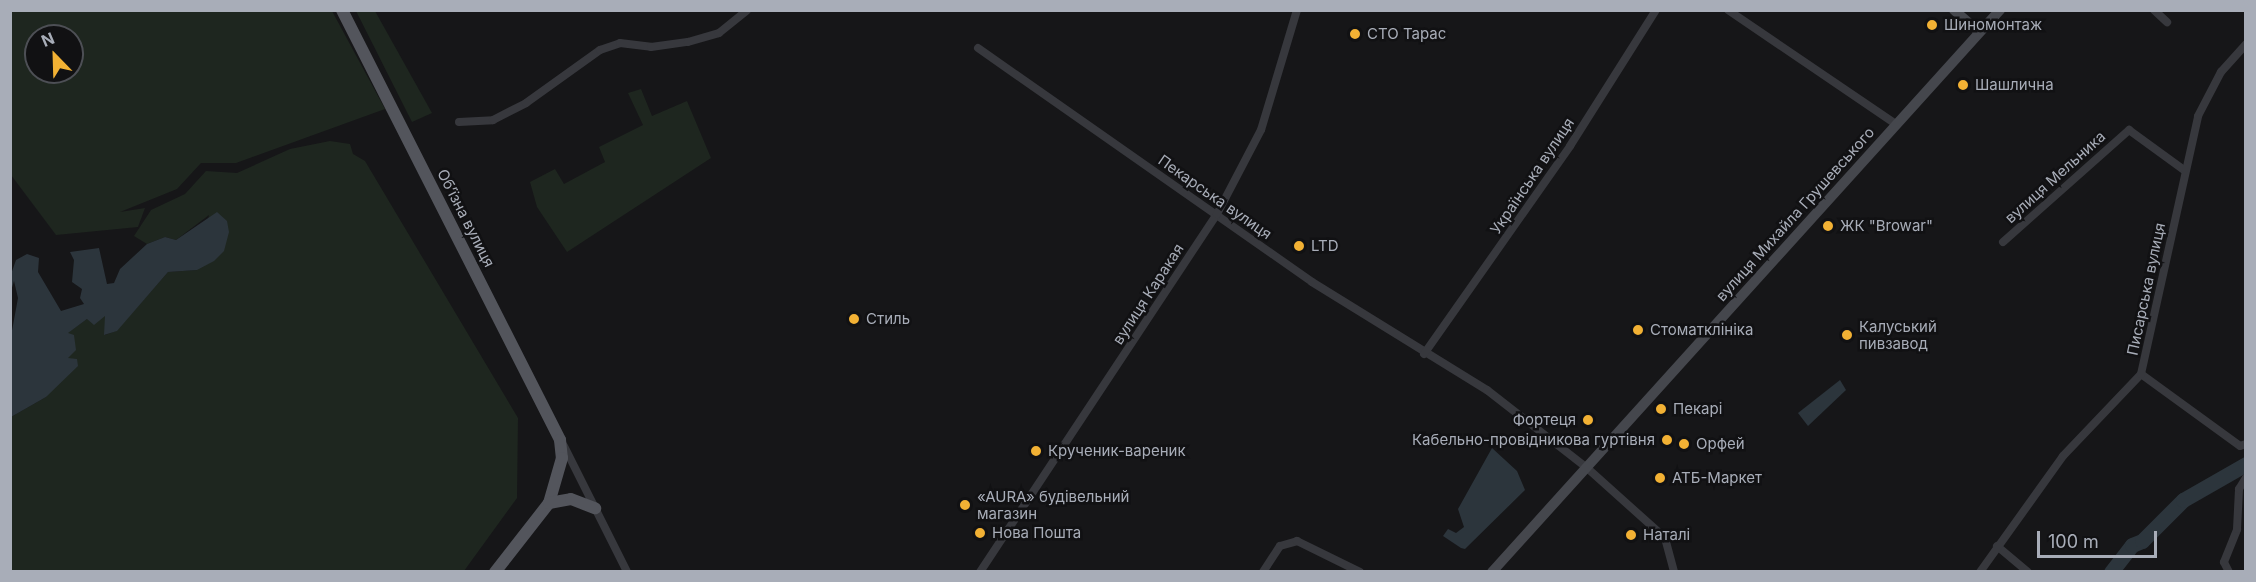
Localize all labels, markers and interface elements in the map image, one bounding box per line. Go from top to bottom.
place label: Шиномонтаж [1944,16,2042,34]
marker: Шиномонтаж [1925,18,1939,32]
north arrow [24,24,84,84]
place label: СТО Тарас [1367,25,1446,43]
marker: СТО Тарас [1348,27,1362,41]
text: N [38,28,57,51]
place label: Шашлична [1975,76,2054,94]
marker: Шашлична [1956,78,1970,92]
street label: Українська вулиця [1486,114,1578,238]
street label: вулиця Михайла Грушевського [1712,123,1878,305]
street label: вулиця Мельника [2001,127,2109,227]
street label: Пекарська вулиця [1155,151,1275,243]
street label: Обʼїзна вулиця [434,166,498,270]
place label: ЖК "Browar" [1840,217,1933,235]
marker: ЖК "Browar" [1821,219,1835,233]
street label: Писарська вулиця [2123,221,2169,357]
place label: LTD [1311,237,1339,255]
marker: LTD [1292,239,1306,253]
street label: вулиця Каракая [1109,240,1187,348]
place label: Стиль [866,310,910,328]
marker: Стиль [847,312,861,326]
place label: Калуський пивзавод [1859,317,1937,352]
place label: Стоматклініка [1650,321,1753,339]
marker: Стоматклініка [1631,323,1645,337]
marker: Калуський пивзавод [1840,328,1854,342]
place label: Пекарі [1673,400,1722,418]
marker: Пекарі [1654,402,1668,416]
place label: Фортеця [1513,411,1576,429]
marker: Фортеця [1581,413,1595,427]
place label: Кабельно-провідникова гуртівня [1412,431,1655,449]
marker: Кабельно-провідникова гуртівня [1660,433,1674,447]
place label: Орфей [1696,435,1745,453]
marker: Орфей [1677,437,1691,451]
place label: Крученик-вареник [1048,442,1186,460]
marker: Крученик-вареник [1029,444,1043,458]
place label: АТБ-Маркет [1672,469,1762,487]
marker: АТБ-Маркет [1653,471,1667,485]
place label: «AURA» будівельний магазин [977,487,1129,522]
marker: «AURA» будівельний магазин [958,498,972,512]
scale bar [2040,519,2160,557]
place label: Нова Пошта [992,524,1081,542]
marker: Нова Пошта [973,526,987,540]
place label: Наталі [1643,526,1690,544]
marker: Наталі [1624,528,1638,542]
text: 100 m [2048,531,2099,552]

